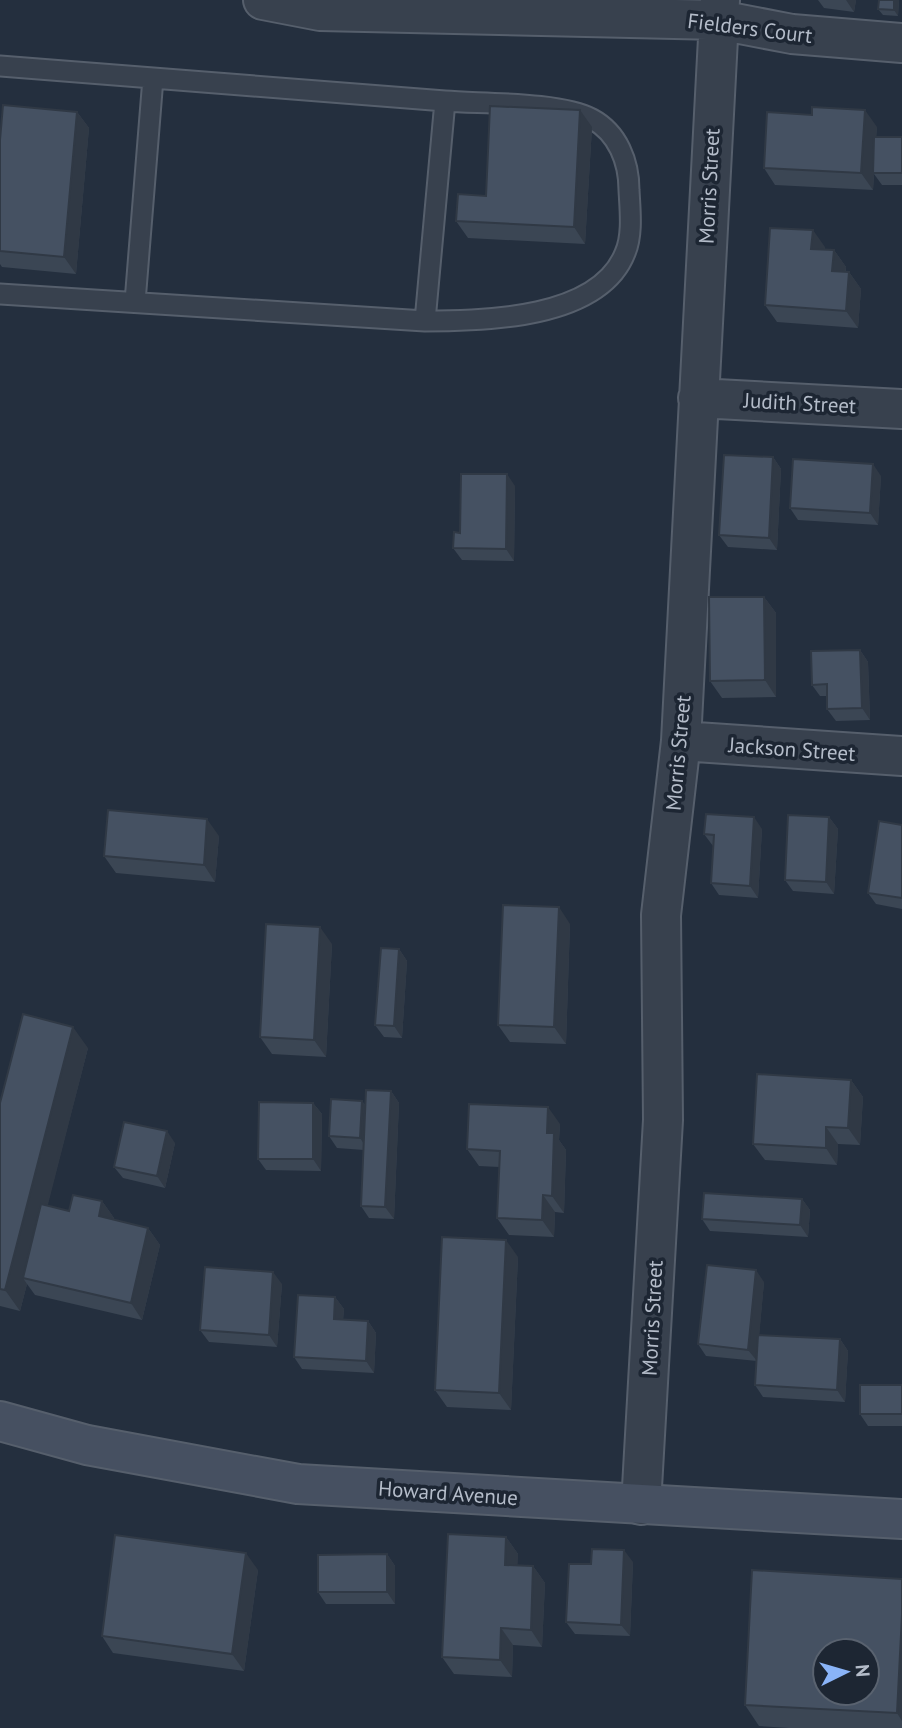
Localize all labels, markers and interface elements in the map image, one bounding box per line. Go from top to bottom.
street label: Fielders Court [686,7,814,49]
street label: Morris Street [692,127,726,245]
street label: Judith Street [742,387,857,419]
street label: Morris Street [660,694,696,812]
street label: Jackson Street [727,731,856,767]
street label: Morris Street [635,1259,669,1377]
street label: Howard Avenue [377,1475,519,1511]
north arrow [811,1637,881,1707]
text: N [850,1663,875,1678]

